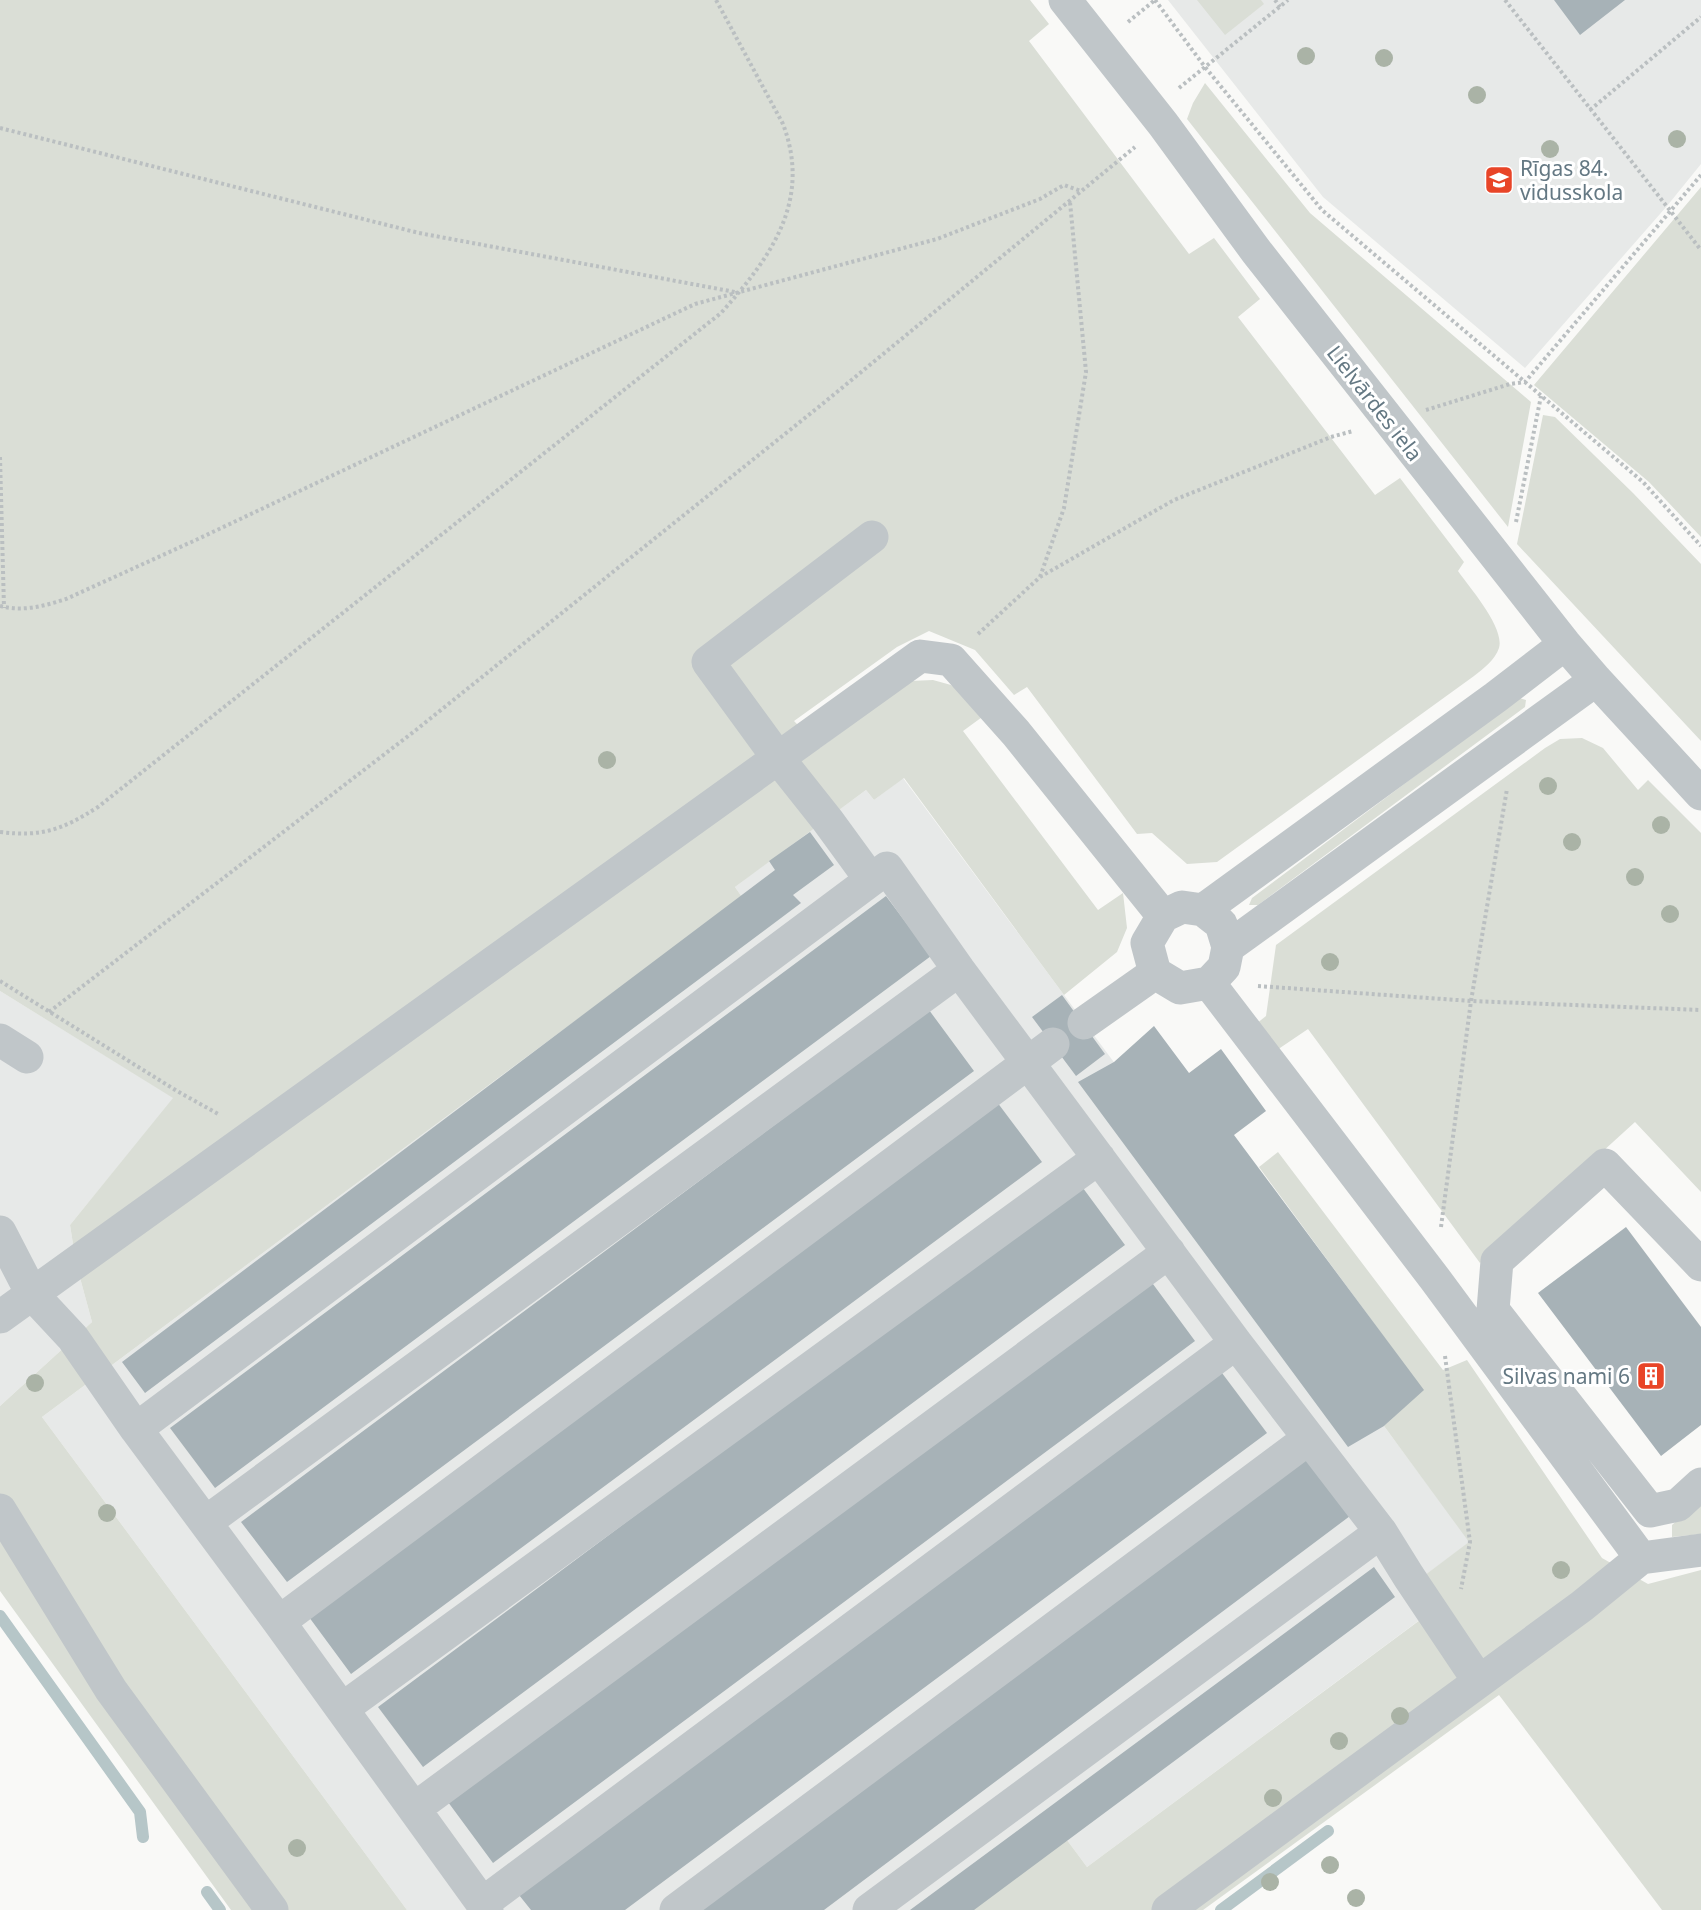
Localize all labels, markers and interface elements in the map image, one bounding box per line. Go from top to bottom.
place label: Rīgas 84. vidusskola [1520,154,1623,206]
school or university icon: Rīgas 84. vidusskola [1483,164,1515,196]
street label: Lielvārdes iela [1321,340,1429,466]
building icon: Silvas nami 6 [1635,1360,1667,1392]
place label: Silvas nami 6 [1502,1362,1630,1390]

